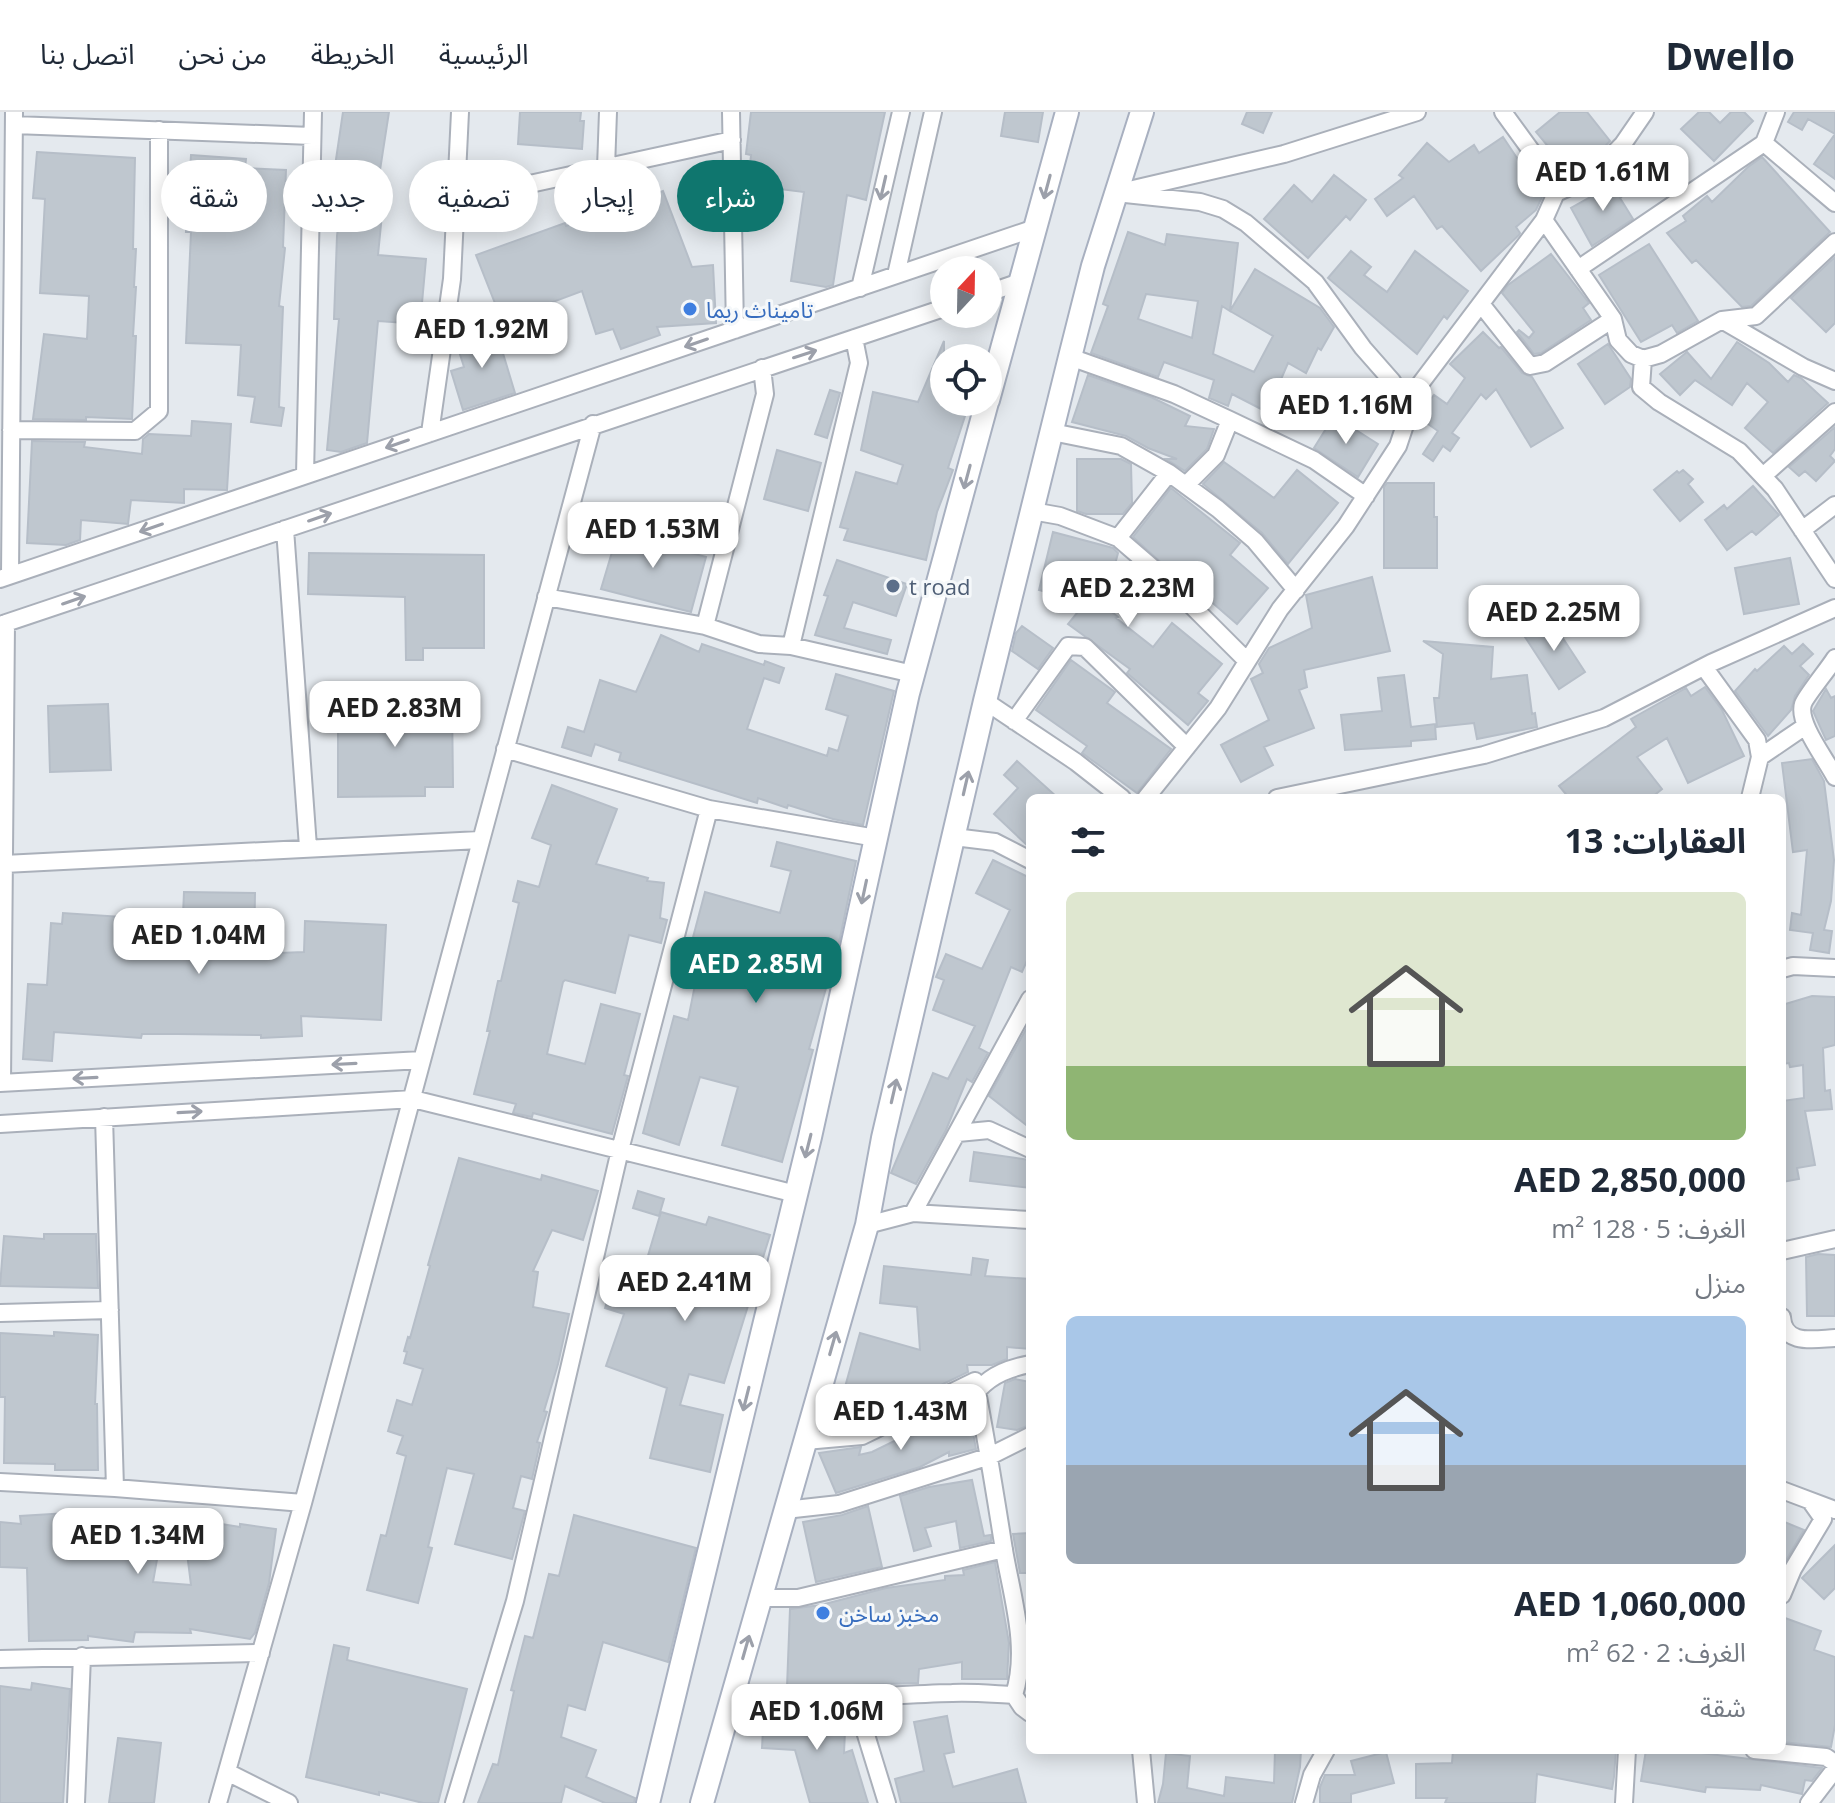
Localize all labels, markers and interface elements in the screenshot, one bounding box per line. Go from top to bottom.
text: Dwello [1665,29,1795,81]
text: اتصل بنا [40,34,135,72]
text: من نحن [179,34,267,72]
text: الخريطة [311,34,395,72]
text: الرئيسية [439,34,529,72]
pin: AED 1.61M [1511,145,1695,213]
text: AED 1.61M [1535,153,1671,189]
chip: شقة [161,160,267,232]
chip: جديد [283,160,393,232]
chip: تصفية [409,160,538,232]
chip: إيجار [554,160,661,232]
chip: شراء [677,160,784,232]
one-way arrow [1038,174,1053,200]
one-way arrow [875,175,890,200]
north arrow [930,256,1002,328]
map controls [930,256,1002,416]
place label: تاميناث ريما [706,294,813,324]
marker: تاميناث ريما [681,300,699,318]
pin: AED 1.92M [390,302,574,370]
text: AED 1.92M [414,310,550,346]
one-way arrow [684,336,709,351]
button: locate [930,344,1002,416]
one-way arrow [793,345,818,360]
pin: AED 1.16M [1254,378,1438,446]
text: AED 1.16M [1278,386,1414,422]
one-way arrow [385,438,410,453]
one-way arrow [959,464,974,490]
pin: AED 1.53M [561,502,745,570]
one-way arrow [308,509,333,524]
text: AED 1.53M [585,510,721,546]
one-way arrow [138,521,163,536]
pin: AED 2.23M [1036,561,1220,629]
text: AED 2.23M [1060,569,1196,605]
place label: t road [909,571,970,601]
marker: t road [884,577,902,595]
pin: AED 2.25M [1462,585,1646,653]
one-way arrow [61,592,86,607]
text: AED 2.25M [1486,593,1622,629]
pin: AED 2.83M [303,681,487,749]
text: AED 2.83M [327,689,463,725]
one-way arrow [959,771,974,797]
text: العقارات: 13 [1564,817,1746,863]
icon: filters [1066,820,1110,864]
one-way arrow [856,879,871,905]
pin: AED 1.04M [107,908,291,976]
text: AED 1.04M [131,916,267,952]
pin: AED 2.85M [664,937,848,1005]
icon: home [1334,944,1478,1088]
text: AED 2.85M [688,945,824,981]
one-way arrow [331,1057,358,1072]
one-way arrow [72,1071,99,1086]
one-way arrow [887,1079,902,1104]
one-way arrow [176,1104,203,1119]
one-way arrow [799,1133,814,1159]
text: AED 2,850,000 [1514,1156,1746,1202]
text: الغرف: 5 · 128 m² [1551,1210,1746,1246]
pin: AED 2.41M [593,1255,777,1323]
text: AED 2.41M [617,1263,753,1299]
text: منزل [1695,1265,1746,1301]
one-way arrow [826,1331,841,1357]
icon: home [1334,1368,1478,1512]
pin: AED 1.43M [809,1384,993,1452]
one-way arrow [738,1386,753,1411]
text: AED 1.43M [833,1392,969,1428]
pin: AED 1.34M [46,1508,230,1576]
text: AED 1.34M [70,1516,206,1552]
text: AED 1,060,000 [1514,1580,1746,1626]
place label: مخبز ساخن [839,1598,939,1628]
marker: مخبز ساخن [814,1604,832,1622]
text: الغرف: 2 · 62 m² [1566,1634,1746,1670]
one-way arrow [739,1635,754,1661]
pin: AED 1.06M [725,1684,909,1752]
text: شقة [1700,1689,1746,1725]
text: AED 1.06M [749,1692,885,1728]

